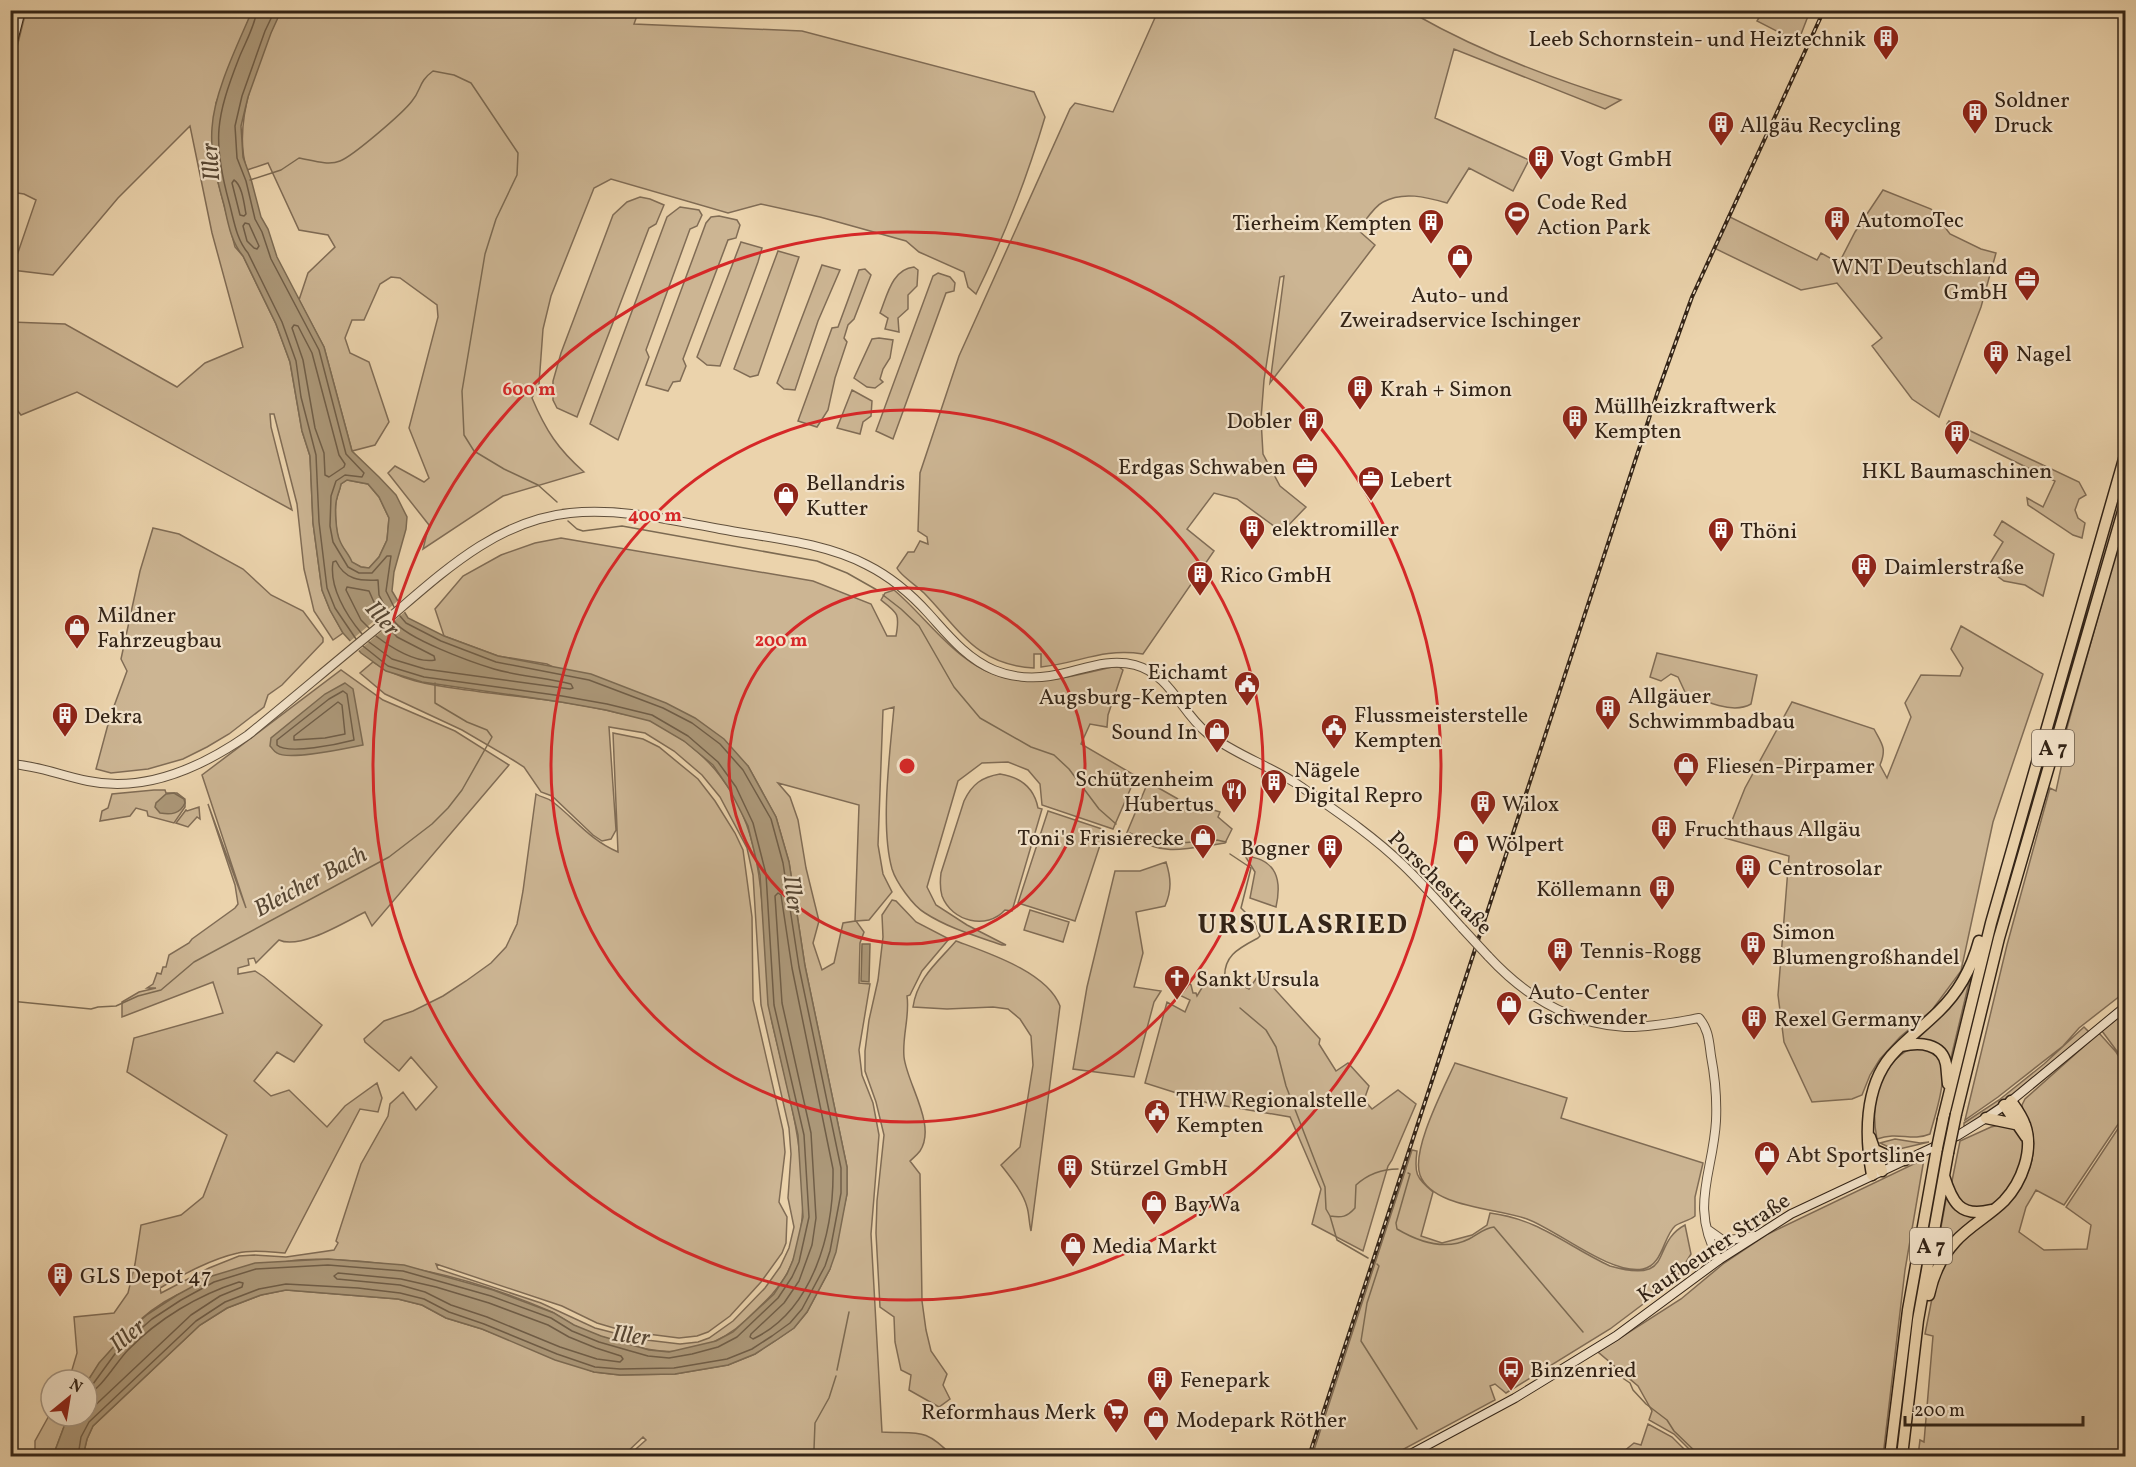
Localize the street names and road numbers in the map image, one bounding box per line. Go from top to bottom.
road number: A 7 [2032,730,2074,766]
street label: Porschestraße [1380,825,1498,943]
street label: Kaufbeurer Straße [1632,1186,1797,1312]
road number: A 7 [1910,1228,1952,1264]

